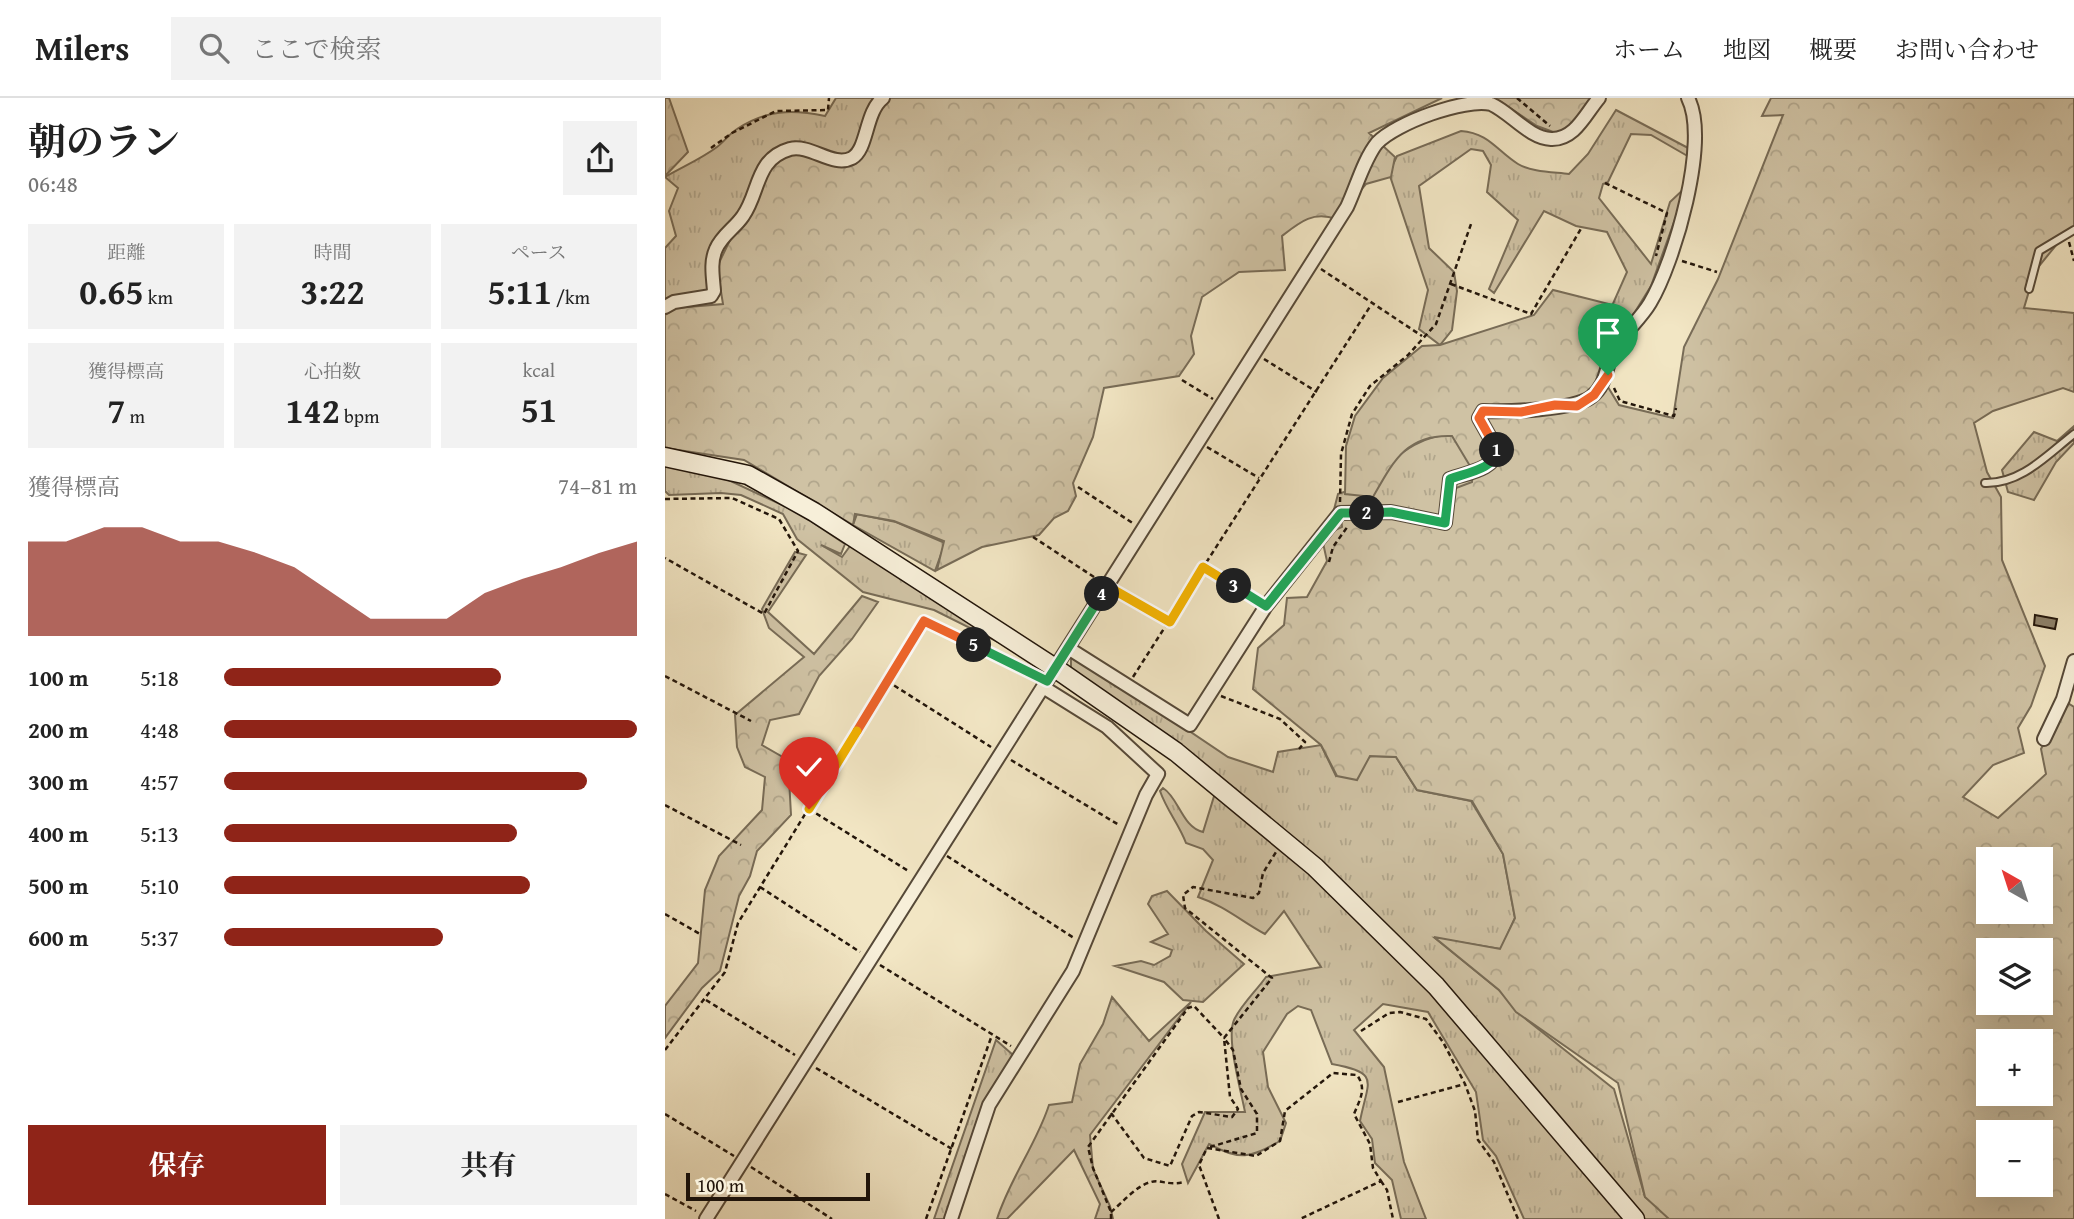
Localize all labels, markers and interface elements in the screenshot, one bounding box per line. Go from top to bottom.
search box [171,17,661,80]
text: Milers [35,24,129,72]
icon: search [195,29,233,67]
text: ここで検索 [251,29,381,68]
text: ホーム [1613,32,1685,67]
text: 地図 [1723,32,1771,67]
text: 概要 [1809,32,1857,67]
text: お問い合わせ [1895,32,2039,67]
text: 朝のラン [28,113,180,169]
button: share [563,121,637,195]
text: 06:48 [28,167,78,200]
text: 距離 [107,238,145,266]
text: 時間 [313,238,352,266]
text: ペース [511,238,567,266]
text: 0.65 [79,266,144,317]
text: 3:22 [300,266,365,317]
text: 5:11 [488,266,552,317]
text: km [144,283,173,311]
text: /km [552,283,590,311]
pin [1578,303,1638,375]
icon: arrive [1589,314,1627,352]
text: kcal [523,356,555,384]
text: 獲得標高 [88,357,164,385]
text: 心拍数 [304,357,361,385]
text: 51 [521,384,557,435]
text: 7 [107,385,125,436]
text: 142 [285,385,340,436]
text: m [125,402,145,430]
text: bpm [340,402,380,430]
pin: 1 [1479,432,1515,468]
text: 1 [1492,435,1501,463]
text: 74–81 m [558,469,637,502]
text: 獲得標高 [28,470,120,503]
pin: 2 [1349,496,1385,530]
text: 2 [1362,498,1371,526]
pin: 3 [1217,568,1251,603]
text: 3 [1229,571,1238,599]
pin: 4 [1085,576,1119,612]
text: 4 [1097,579,1106,607]
pin: 5 [957,628,991,662]
text: 5 [969,630,978,658]
text: 100 m [28,661,89,694]
text: 5:18 [140,661,179,694]
text: 200 m [28,713,89,746]
text: 4:48 [140,713,179,746]
pin [779,737,839,809]
icon: check [790,748,828,786]
text: 300 m [28,765,89,798]
text: 4:57 [140,765,179,798]
text: 400 m [28,817,89,850]
text: 5:13 [140,817,179,850]
north arrow [1976,847,2053,924]
map controls [1976,847,2053,1197]
text: 500 m [28,869,89,902]
text: 5:10 [140,869,179,902]
text: 600 m [28,921,89,954]
text: 5:37 [140,921,179,954]
button: layers [1976,938,2053,1015]
button: + [1976,1029,2053,1106]
button: − [1976,1120,2053,1197]
button: 保存 [28,1125,326,1205]
button: 共有 [340,1125,637,1205]
scale bar [686,1170,870,1202]
text: 100 m [697,1171,744,1199]

